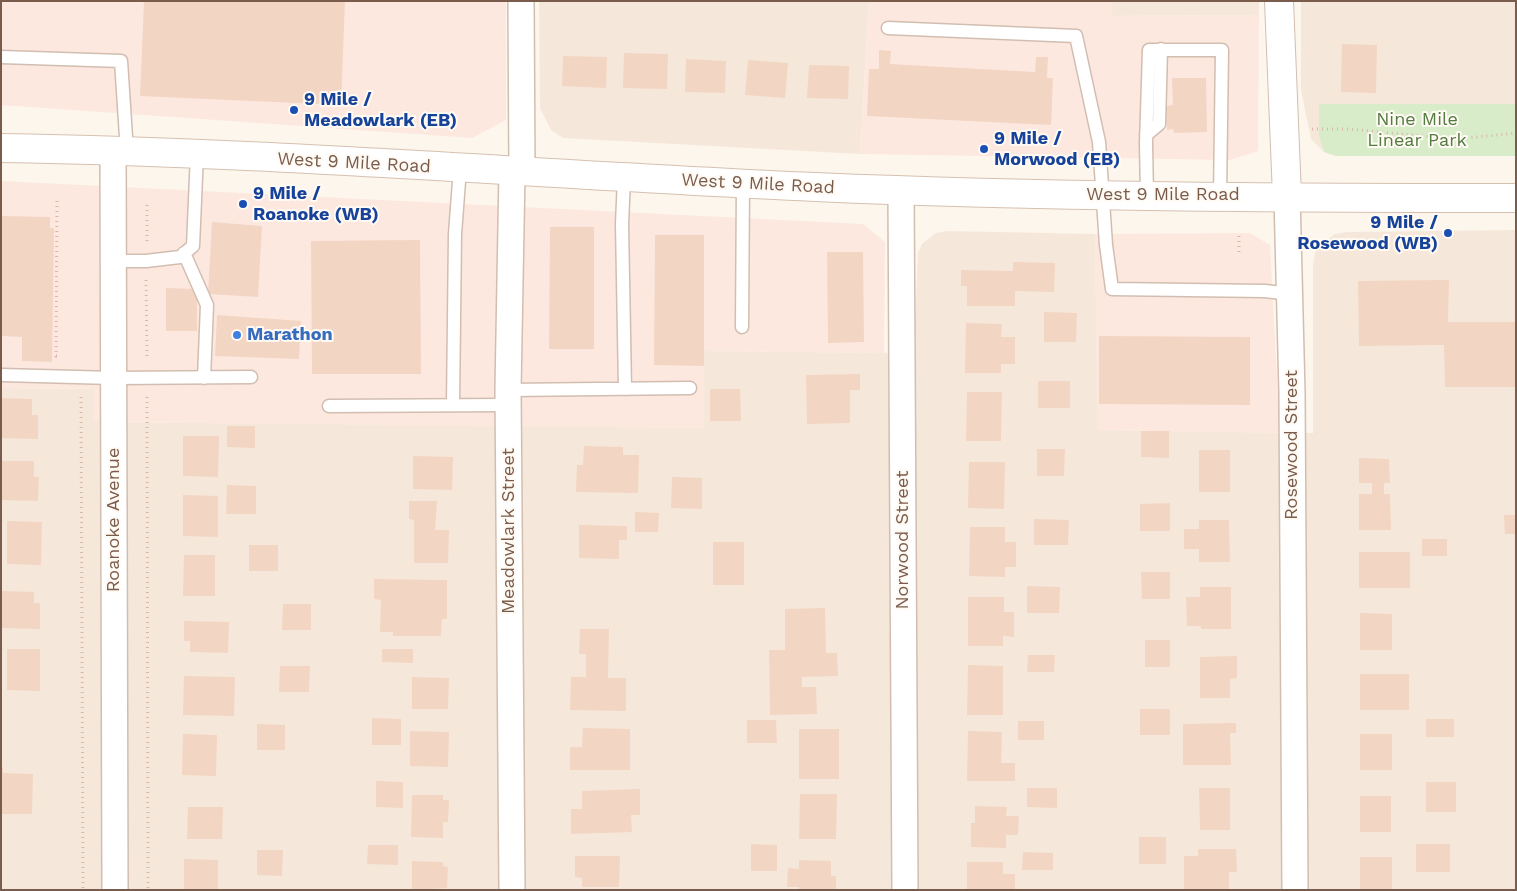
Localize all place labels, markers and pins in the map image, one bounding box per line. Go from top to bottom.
place label: 9 Mile / Meadowlark (EB) [304,89,457,132]
marker: 9 Mile / Meadowlark (EB) [288,104,300,116]
place label: 9 Mile / Morwood (EB) [994,128,1120,170]
marker: 9 Mile / Morwood (EB) [978,143,990,155]
place label: 9 Mile / Roanoke (WB) [253,183,379,225]
marker: 9 Mile / Roanoke (WB) [237,198,249,210]
place label: 9 Mile / Rosewood (WB) [1297,212,1438,254]
marker: 9 Mile / Rosewood (WB) [1442,227,1454,239]
place label: Marathon [247,324,333,346]
marker: Marathon [231,329,243,341]

